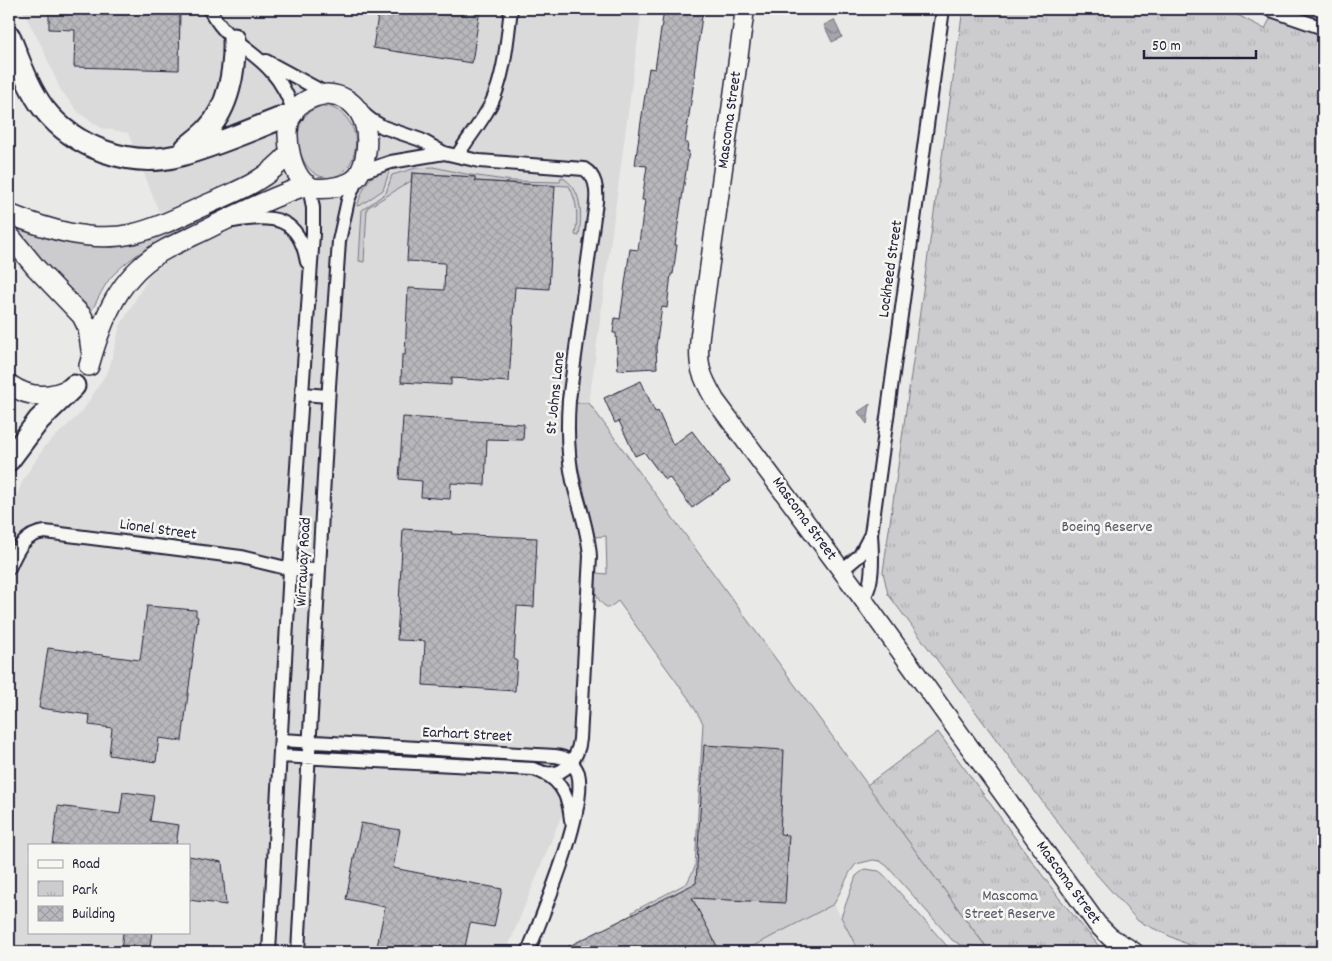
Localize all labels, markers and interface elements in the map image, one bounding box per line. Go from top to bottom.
scale bar [1144,28,1257,60]
text: 50 m [1152,36,1181,58]
street label: Mascoma Street [712,70,748,170]
street label: Lockheed Street [873,219,909,319]
street label: St Johns Lane [540,350,572,436]
street label: Mascoma Street [766,473,842,566]
street label: Lionel Street [118,513,198,547]
park label: Boeing Reserve [1062,516,1153,539]
street label: Wirraway Road [290,517,318,607]
street label: Earhart Street [421,721,513,749]
street label: Mascoma Street [1030,837,1106,930]
legend [28,844,190,934]
text: Road [72,854,100,876]
text: Park [72,880,98,902]
park label: Mascoma Street Reserve [965,885,1055,926]
text: Building [72,904,115,926]

